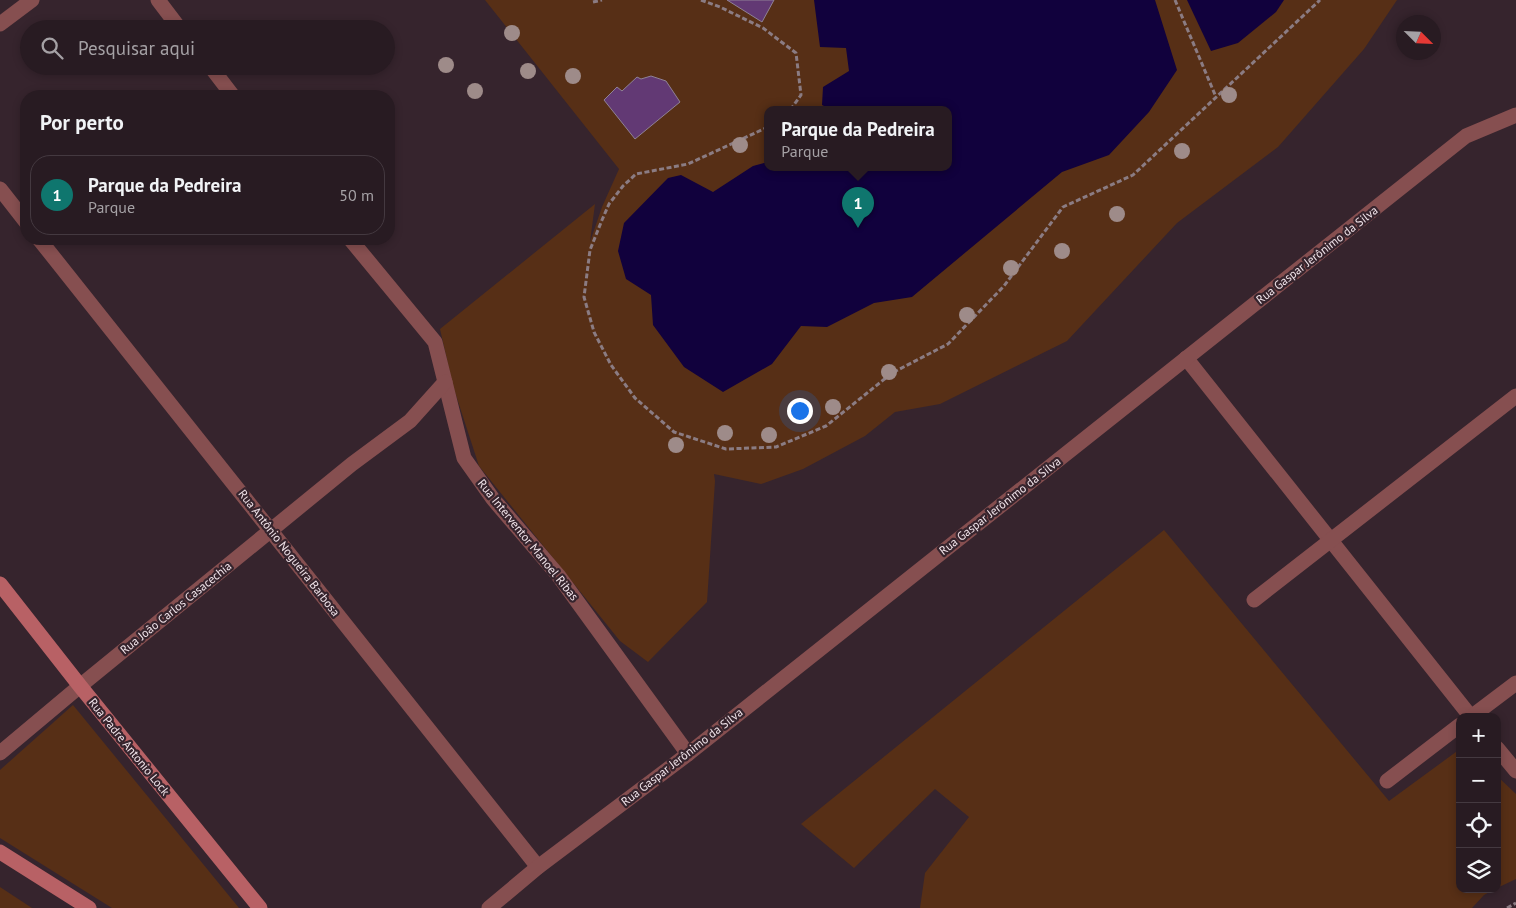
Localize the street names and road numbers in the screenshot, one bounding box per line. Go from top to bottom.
street label: Rua Gaspar Jerônimo da Silva [1253,202,1381,307]
street label: Rua Gaspar Jerônimo da Silva [936,453,1064,558]
street label: Rua Interventor Manoel Ribas [475,476,582,603]
street label: Rua Antônio Nogueira Barbosa [235,486,344,619]
street label: Rua João Carlos Casacechia [117,558,234,657]
street label: Rua Padre Antonio Lock [86,695,173,799]
street label: Rua Gaspar Jerônimo da Silva [618,704,746,809]

